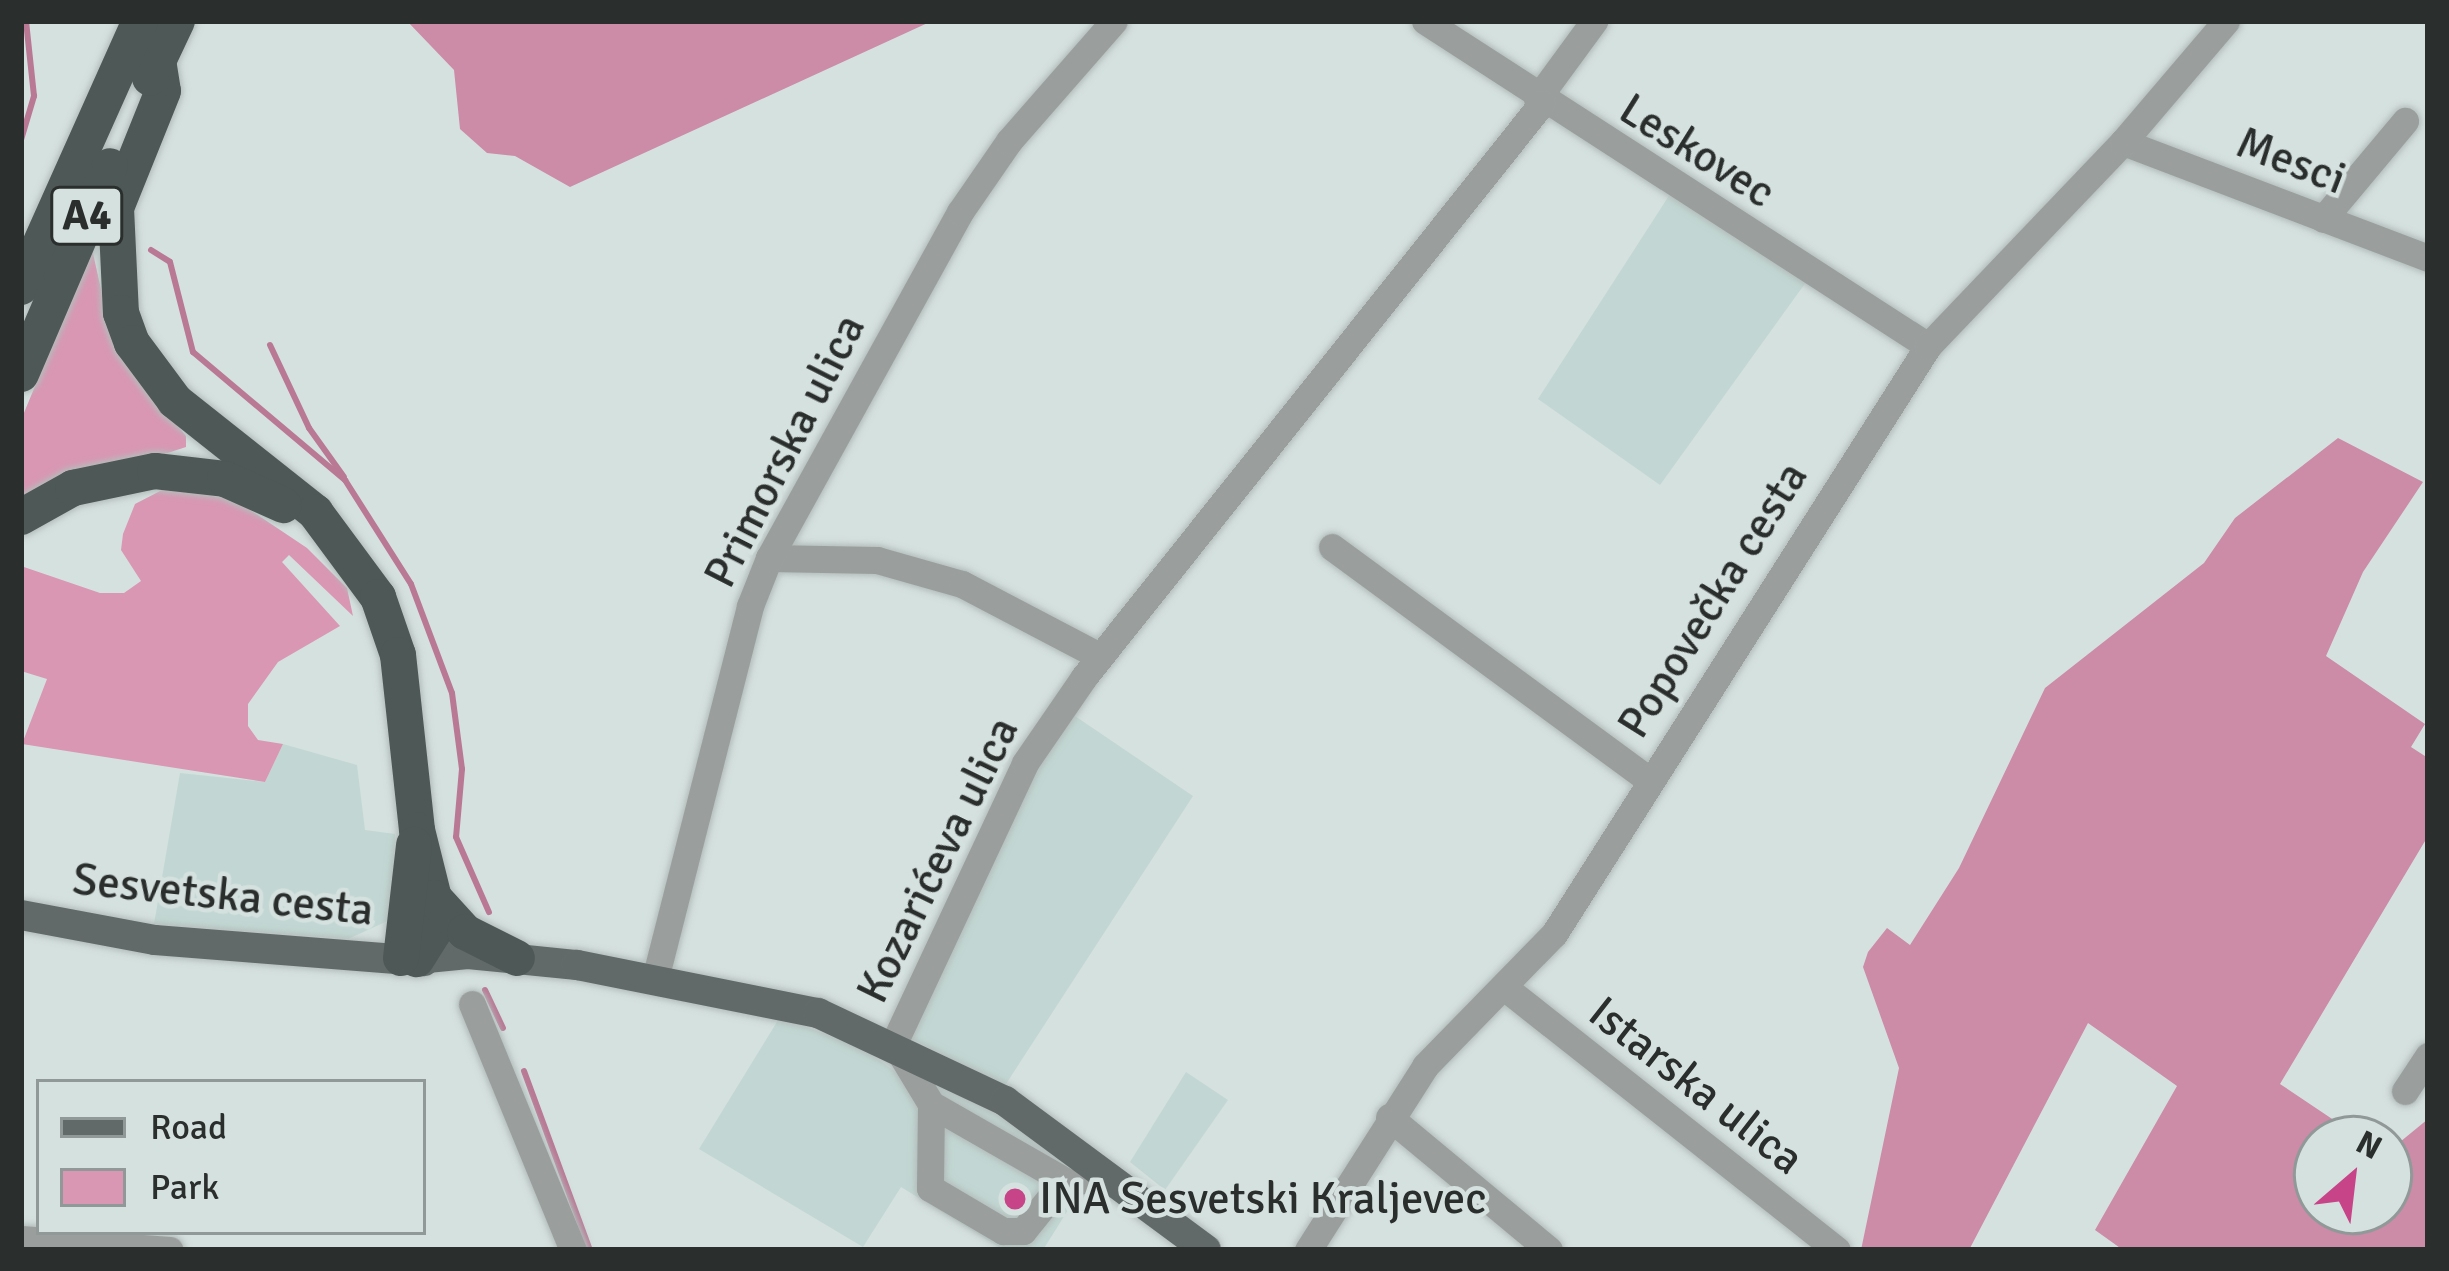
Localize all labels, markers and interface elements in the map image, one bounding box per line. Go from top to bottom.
street label: Leskovec [1609,82,1785,220]
street label: Mesci [2229,116,2353,206]
road number: A4 [48,180,126,252]
street label: Primorska ulica [693,306,877,596]
street label: Popovečka cesta [1607,452,1819,748]
street label: Kozarićeva ulica [846,708,1030,1012]
street label: Sesvetska cesta [70,852,376,938]
street label: Istarska ulica [1578,986,1814,1186]
legend [36,1079,426,1235]
text: Road [150,1105,227,1150]
north arrow [2293,1115,2413,1235]
text: N [2349,1122,2388,1169]
text: Park [150,1165,219,1210]
place label: INA Sesvetski Kraljevec [1039,1172,1487,1226]
marker: INA Sesvetski Kraljevec [1002,1186,1028,1212]

